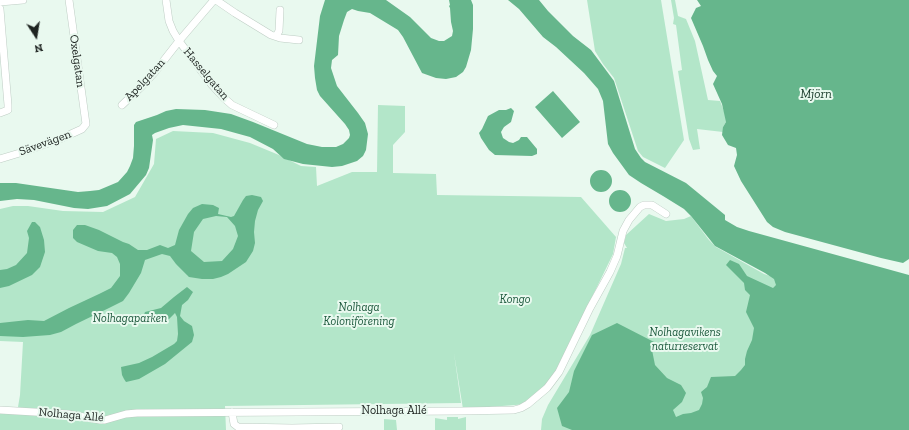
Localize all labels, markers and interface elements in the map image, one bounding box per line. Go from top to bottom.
north arrow [16,16,56,56]
street label: Oxelgatan [66,34,88,88]
text: N [33,41,44,55]
street label: Hasselgatan [180,45,232,103]
street label: Apelgatan [122,56,168,104]
water label: Mjörn [800,86,832,102]
street label: Sävevägen [17,127,73,159]
park label: Kongo [499,293,531,307]
park label: Nolhaga Koloniförening [323,301,395,329]
park label: Nolhagaparken [93,312,167,326]
park label: Nolhagavikens naturreservat [649,326,721,354]
street label: Nolhaga Allé [361,404,427,418]
street label: Nolhaga Allé [38,405,104,425]

